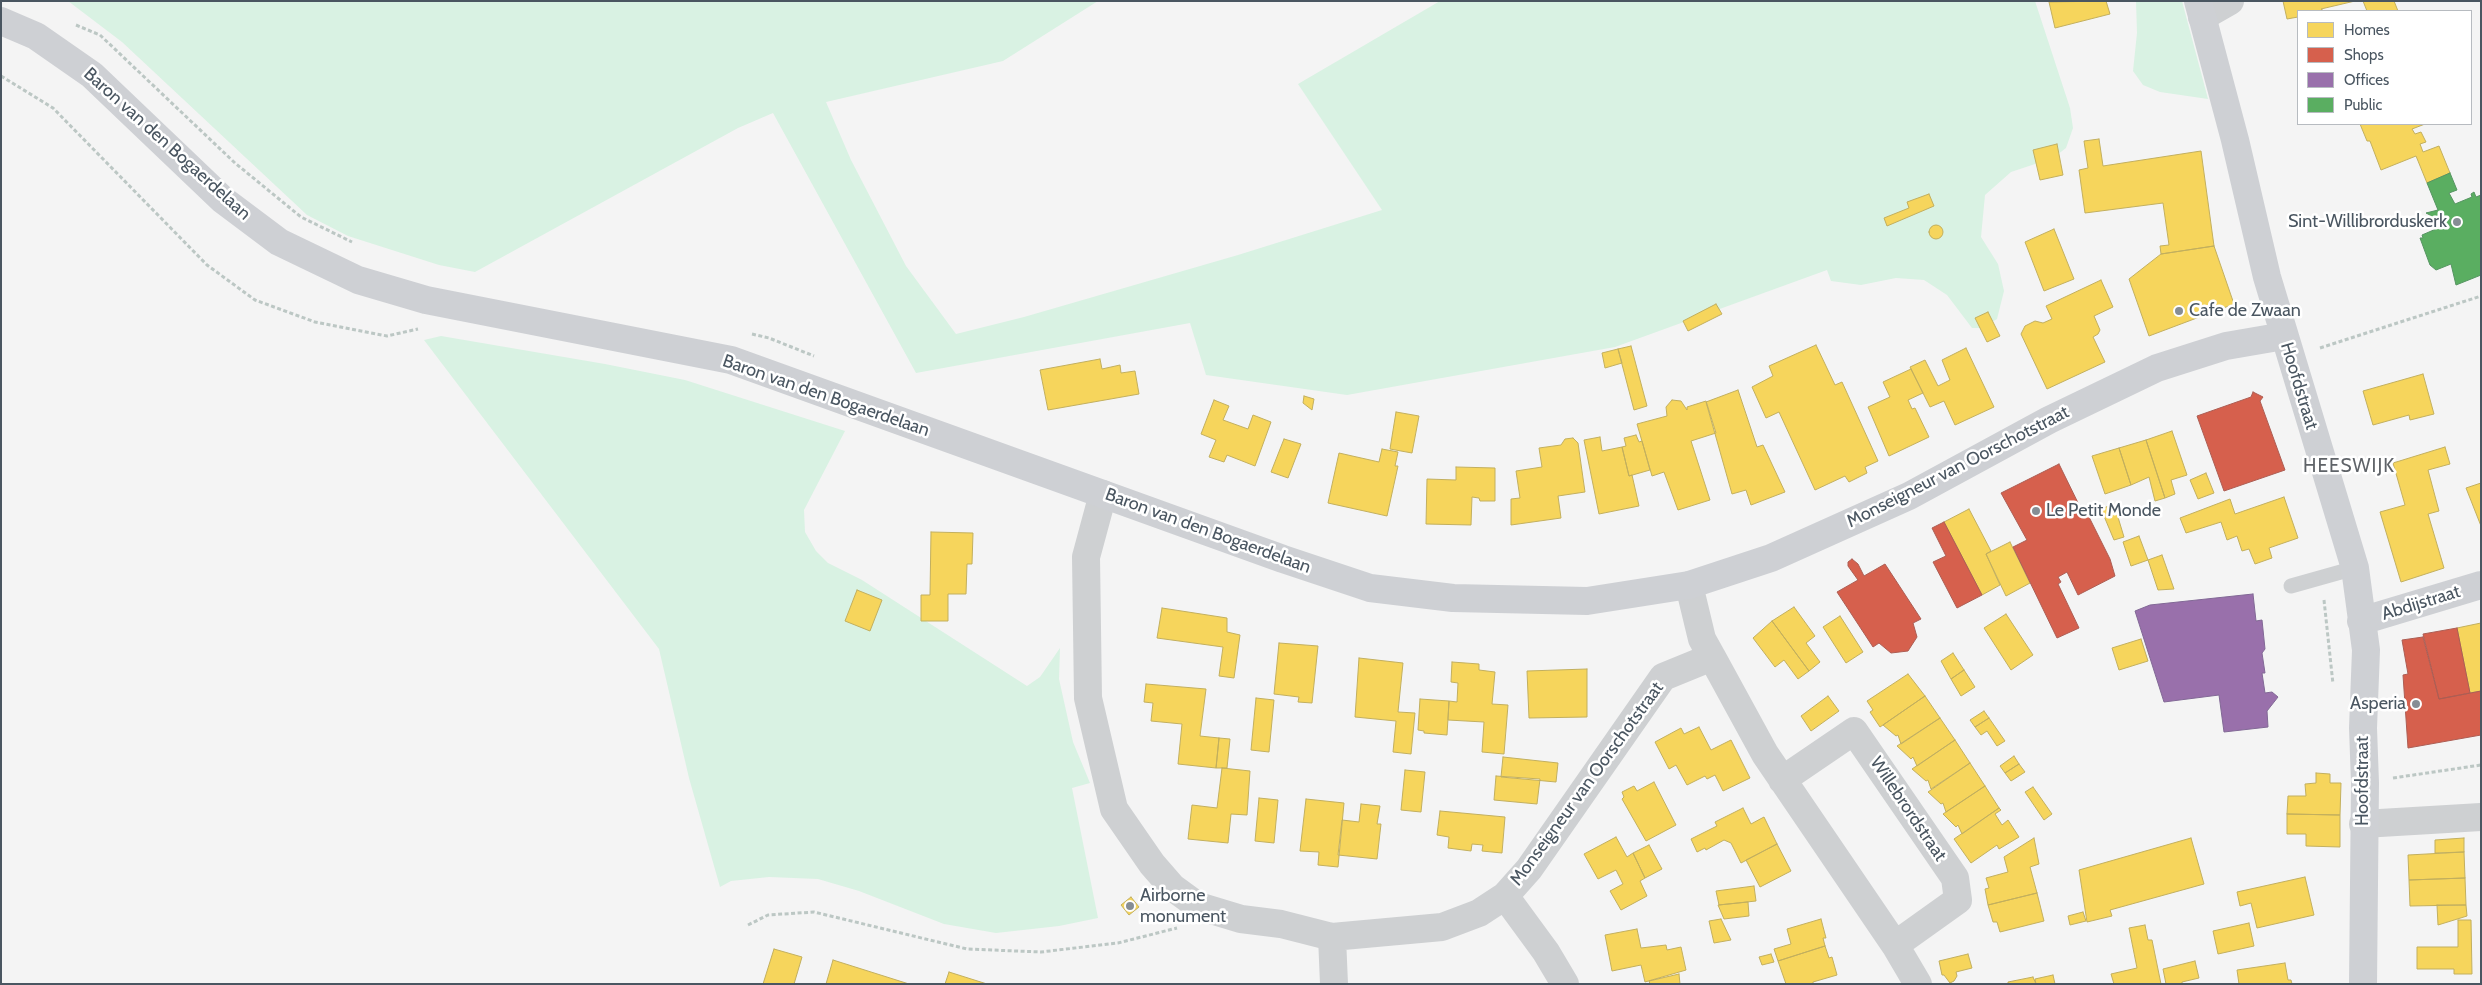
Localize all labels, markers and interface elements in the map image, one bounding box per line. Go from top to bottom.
legend [2297,10,2472,125]
text: Homes [2344,21,2390,39]
text: Shops [2344,46,2384,64]
street label: Baron van den Bogaerdelaan [79,63,255,225]
text: Offices [2344,71,2389,89]
text: Public [2344,96,2382,114]
place label: Sint-Willibrorduskerk [2288,211,2447,233]
marker: Sint-Willibrorduskerk [2451,216,2463,228]
place label: Cafe de Zwaan [2189,300,2301,322]
marker: Cafe de Zwaan [2173,305,2185,317]
street label: Hoofdstraat [2275,340,2323,432]
street label: Baron van den Bogaerdelaan [720,350,932,442]
street label: Monseigneur van Oorschotstraat [1843,401,2073,533]
district label: HEESWIJK [2302,455,2396,477]
street label: Baron van den Bogaerdelaan [1102,484,1314,578]
place label: Le Petit Monde [2046,500,2161,522]
marker: Le Petit Monde [2030,505,2042,517]
street label: Abdijstraat [2379,581,2463,625]
street label: Monseigneur van Oorschotstraat [1506,678,1668,890]
place label: Asperia [2350,693,2406,715]
marker: Asperia [2410,698,2422,710]
street label: Hoofdstraat [2352,736,2374,826]
street label: Willebrordstraat [1865,753,1951,865]
place label: Airborne monument [1140,885,1226,928]
marker: Airborne monument [1124,900,1136,912]

